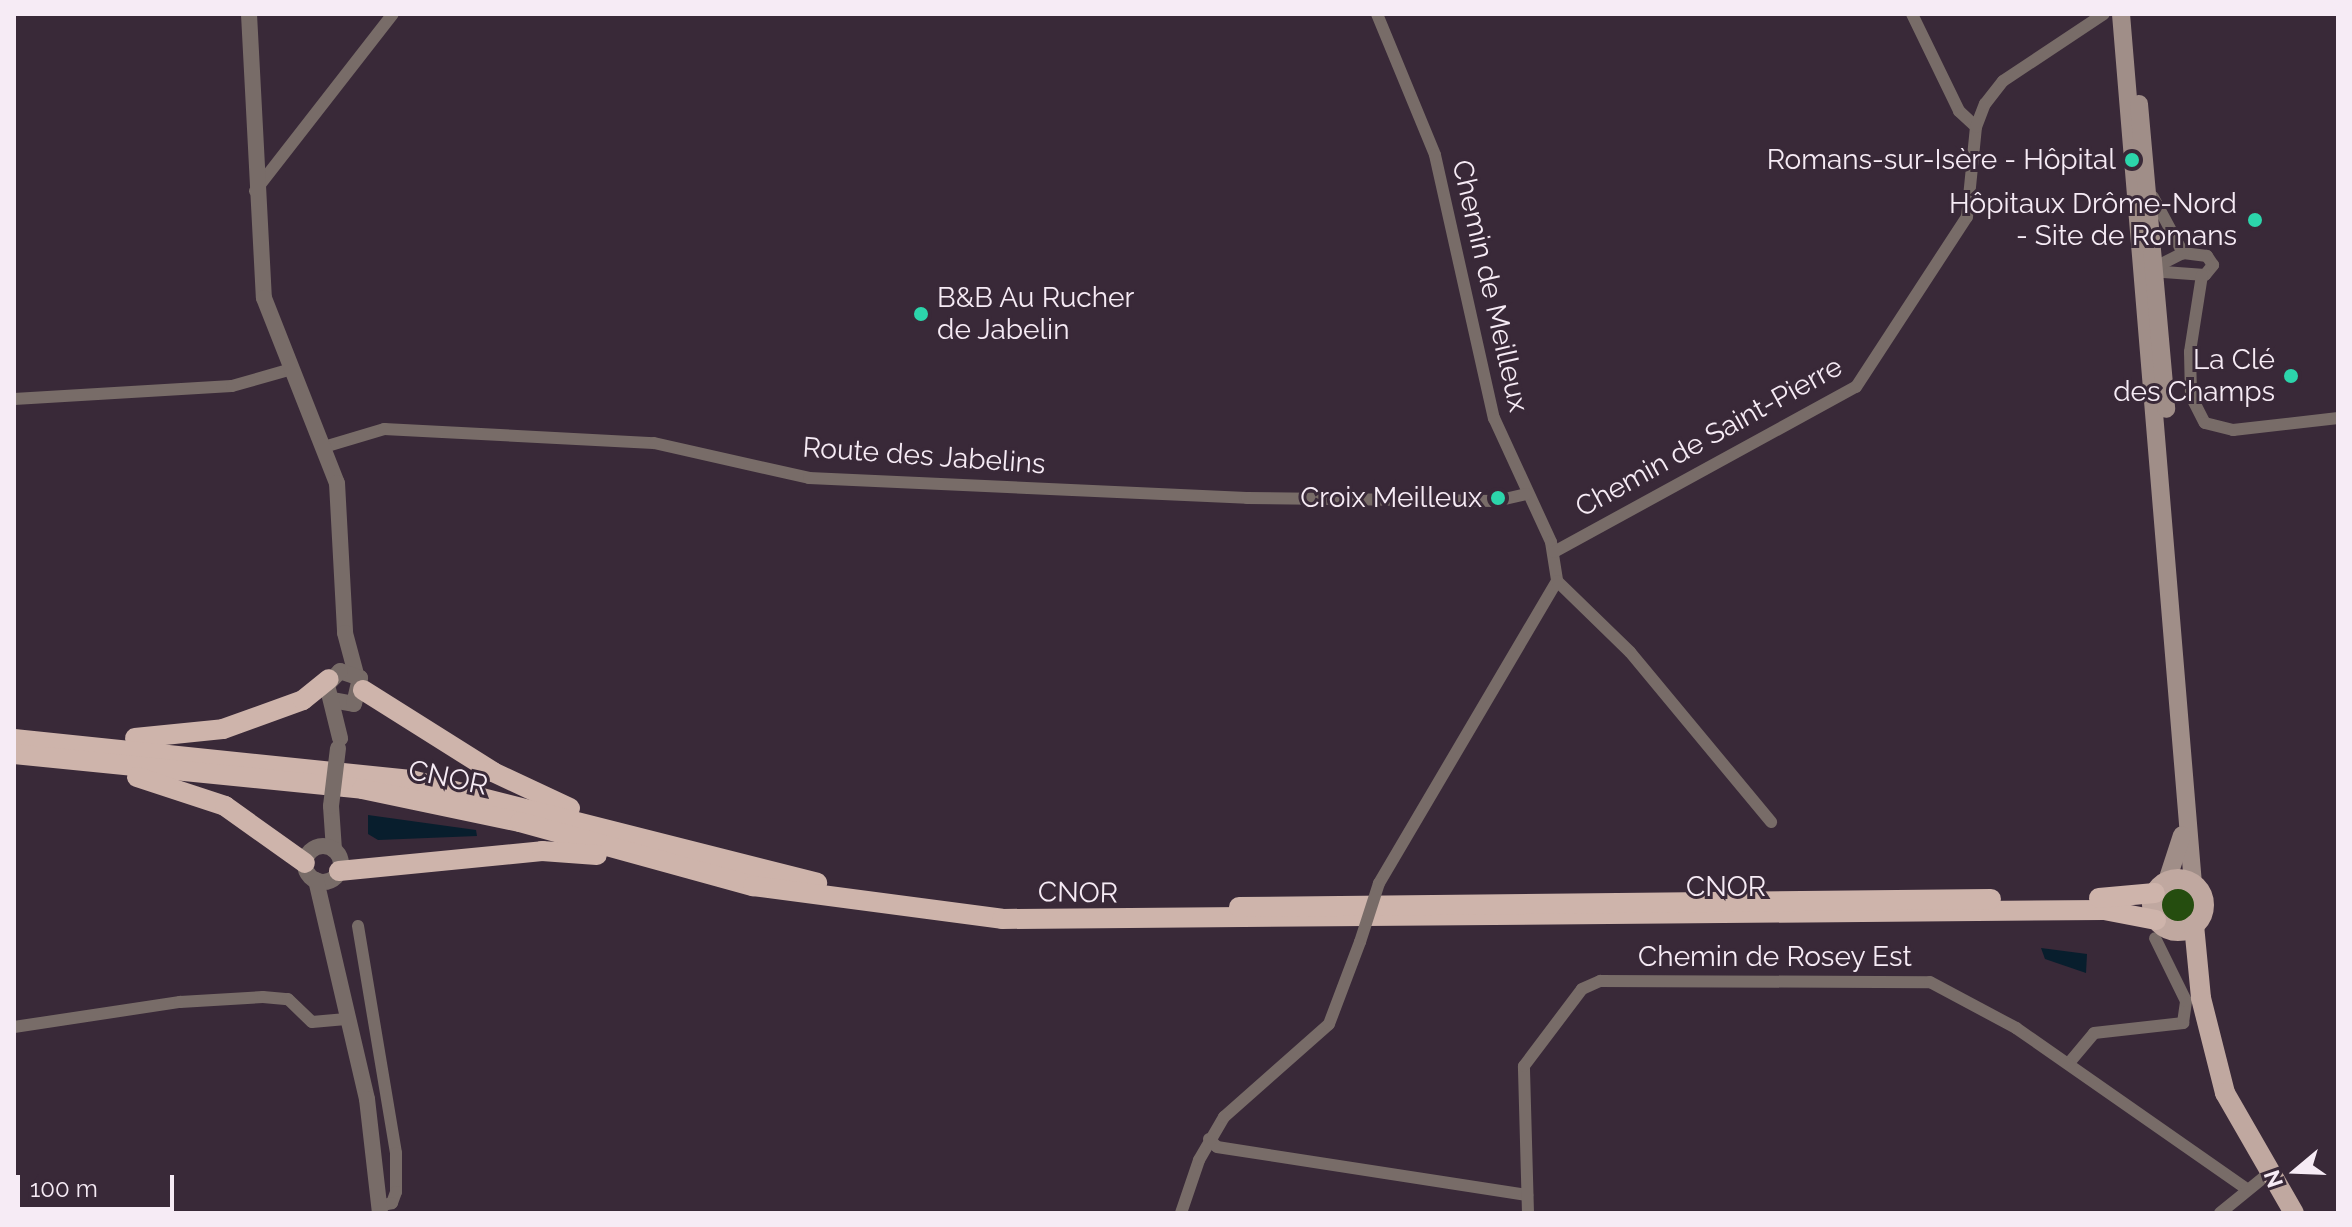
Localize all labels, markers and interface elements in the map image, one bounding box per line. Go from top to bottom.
place label: Romans-sur-Isère - Hôpital [1767,143,2116,177]
marker: Romans-sur-Isère - Hôpital [2123,151,2141,169]
street label: Chemin de Meilleux [1445,157,1535,415]
place label: Hôpitaux Drôme-Nord - Site de Romans [1949,187,2237,253]
marker: Hôpitaux Drôme-Nord - Site de Romans [2244,209,2266,231]
place label: B&B Au Rucher de Jabelin [937,281,1135,347]
marker: B&B Au Rucher de Jabelin [912,305,930,323]
place label: La Clé des Champs [2113,343,2275,409]
street label: Chemin de Saint-Pierre [1570,350,1848,524]
marker: La Clé des Champs [2282,367,2300,385]
street label: Route des Jabelins [801,431,1047,481]
place label: Croix Meilleux [1300,481,1482,515]
marker: Croix Meilleux [1489,489,1507,507]
street label: CNOR [405,753,491,803]
street label: CNOR [1686,870,1766,904]
street label: CNOR [1038,876,1118,910]
street label: Chemin de Rosey Est [1638,940,1912,974]
north arrow [2256,1131,2336,1211]
scale bar [20,1159,178,1209]
text: N [2258,1167,2288,1191]
text: 100 m [30,1174,98,1203]

